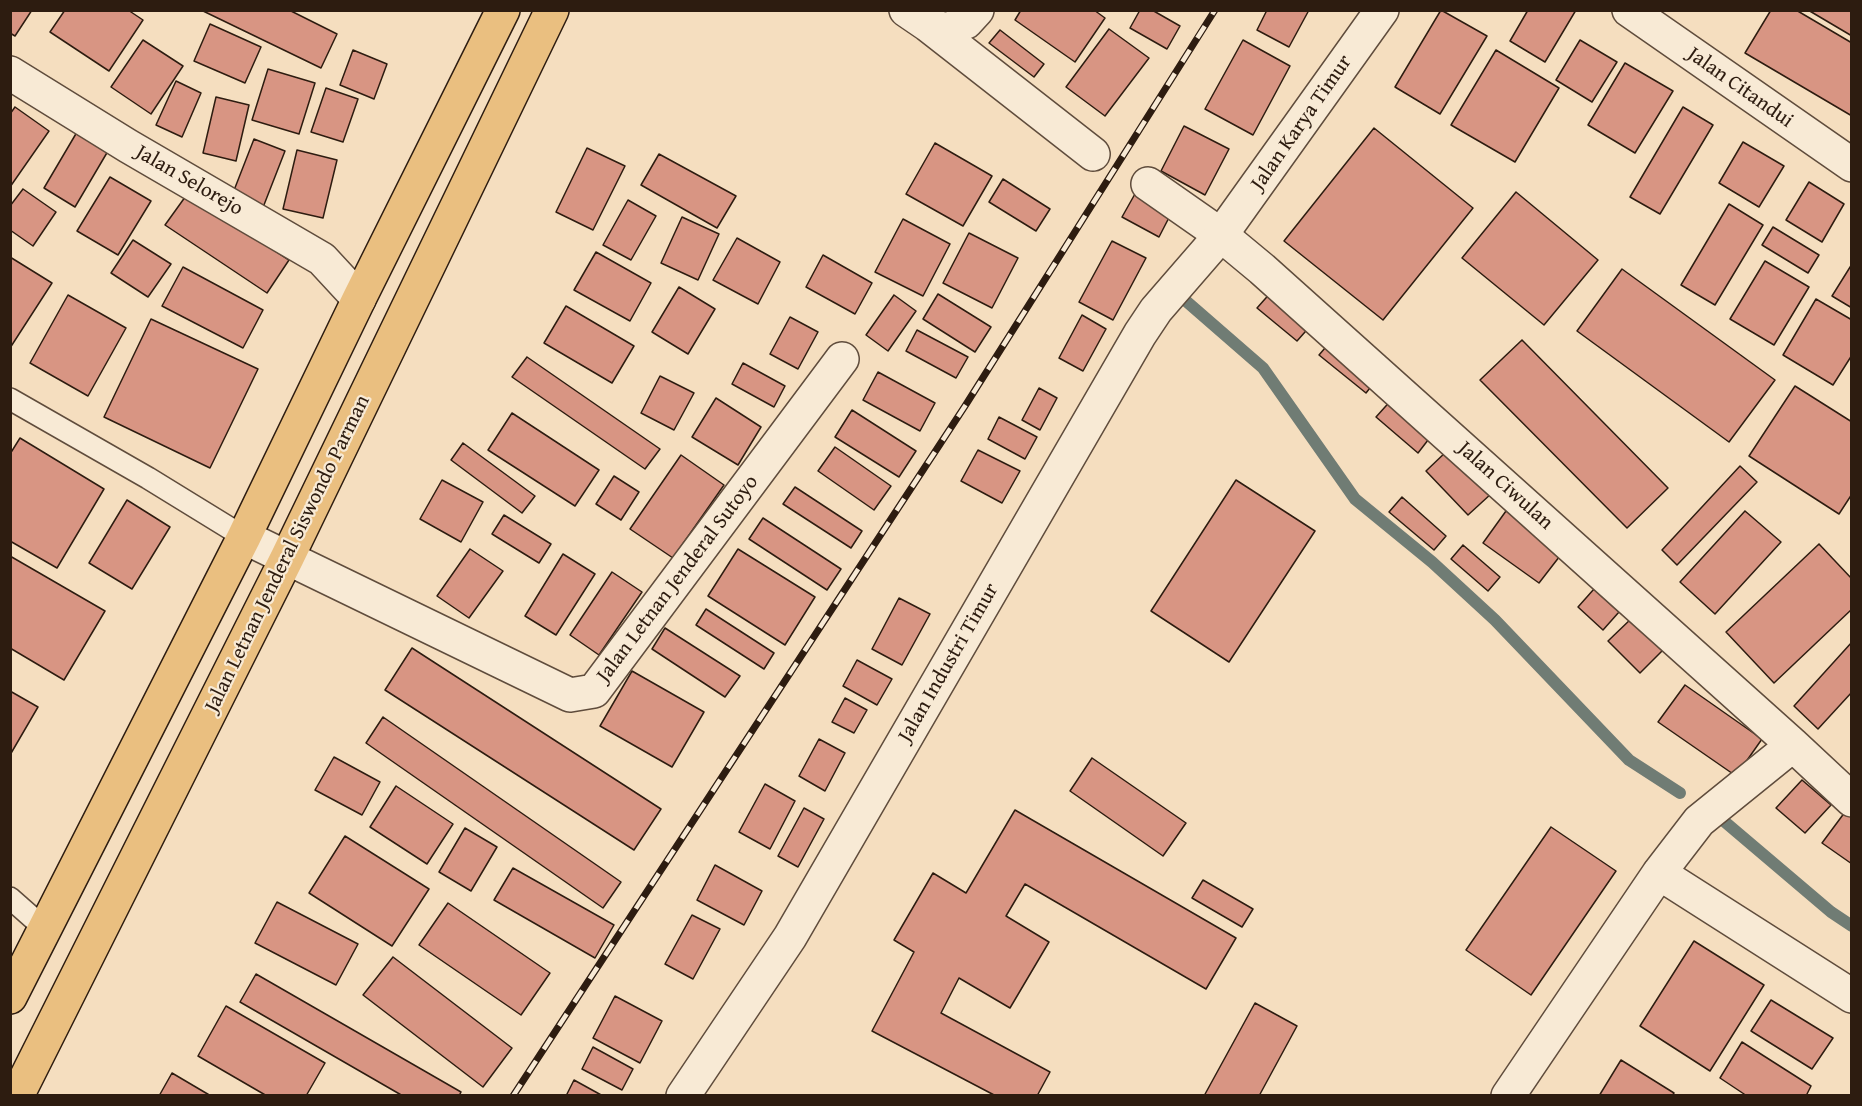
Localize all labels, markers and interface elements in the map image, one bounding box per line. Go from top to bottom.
street label: Jalan Citandui [1682,42,1798,134]
street label: Jalan Karya Timur [1246,51,1358,195]
street label: Jalan Selorejo [131,140,247,222]
street label: Jalan Letnan Jenderal Siswondo Parman [200,391,376,717]
street label: Jalan Ciwulan [1452,436,1558,536]
street label: Jalan Letnan Jenderal Sutoyo [592,470,764,688]
street label: Jalan Industri Timur [893,579,1005,747]

